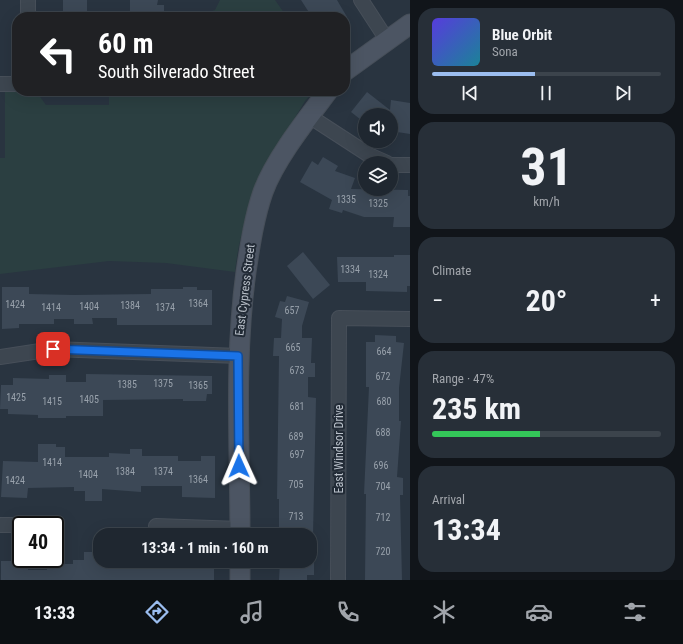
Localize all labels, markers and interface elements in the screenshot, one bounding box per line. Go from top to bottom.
text: Blue Orbit [492,26,552,44]
text: 60 m [98,27,154,60]
icon: left [32,28,84,80]
text: Sona [492,44,518,59]
text: South Silverado Street [98,61,255,82]
icon: previous [459,82,481,104]
icon: pause [535,82,557,104]
icon: next [612,82,634,104]
map controls [358,108,398,196]
button: sound [358,108,398,148]
text: 31 [520,137,573,198]
button: layers [358,156,398,196]
house number: 1335 [336,194,356,205]
text: km/h [533,194,560,209]
house number: 1325 [368,198,388,209]
street label: East Cypress Street [232,243,258,337]
text: Climate [432,263,471,278]
house number: 1334 [340,264,360,275]
house number: 1324 [368,269,388,280]
text: 20° [526,283,568,318]
text: − [432,288,443,313]
text: + [650,288,661,313]
house number: 1364 [188,298,208,309]
house number: 1424 [5,299,25,310]
house number: 1384 [120,300,140,311]
house number: 1404 [79,301,99,312]
house number: 1414 [41,302,61,313]
house number: 1374 [155,302,175,313]
house number: 657 [285,305,299,316]
pin [36,332,70,366]
icon: arrive [42,338,64,360]
house number: 665 [286,342,300,353]
house number: 664 [377,346,391,357]
house number: 673 [290,365,304,376]
house number: 672 [376,371,390,382]
text: Range · 47% [432,371,494,386]
house number: 1375 [153,378,173,389]
house number: 1385 [117,379,137,390]
house number: 1365 [188,380,208,391]
text: 235 km [432,391,521,426]
house number: 1425 [6,392,26,403]
house number: 1405 [79,394,99,405]
house number: 1415 [42,396,62,407]
house number: 680 [377,396,391,407]
house number: 681 [290,401,304,412]
street label: East Windsor Drive [332,404,346,494]
house number: 688 [376,427,390,438]
house number: 689 [289,431,303,442]
position arrow [218,445,260,487]
house number: 697 [290,449,304,460]
house number: 1414 [42,457,62,468]
house number: 696 [374,460,388,471]
house number: 1384 [115,466,135,477]
house number: 1374 [153,466,173,477]
house number: 1404 [78,469,98,480]
house number: 1364 [188,474,208,485]
house number: 1424 [5,475,25,486]
house number: 705 [289,479,303,490]
house number: 704 [376,481,390,492]
text: Arrival [432,492,465,507]
house number: 713 [289,511,303,522]
house number: 712 [376,512,390,523]
text: 13:34 [432,512,501,547]
speed limit sign: 40 [12,516,64,568]
text: 13:34 · 1 min · 160 m [141,539,269,557]
house number: 720 [376,546,390,557]
icon: directions [143,598,171,626]
icon: music [238,598,266,626]
icon: phone [334,598,362,626]
icon: climate [430,598,458,626]
icon: car [525,598,553,626]
icon: filters [621,598,649,626]
text: 13:33 [34,602,75,623]

